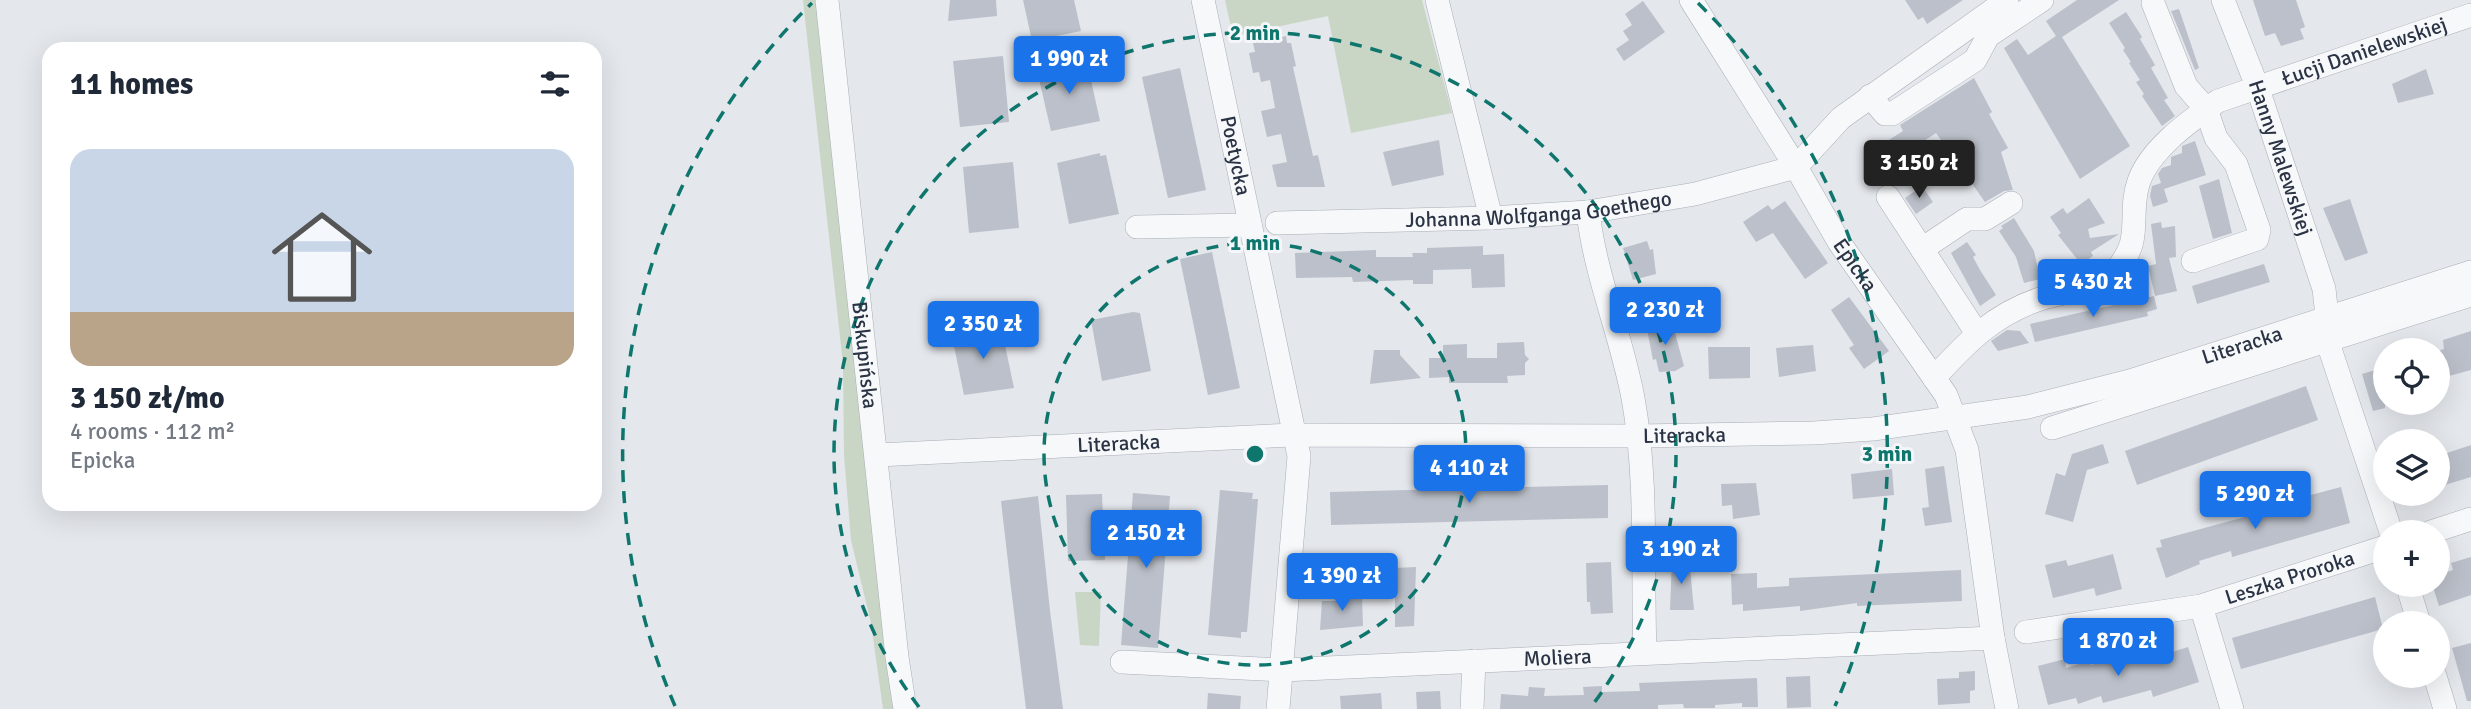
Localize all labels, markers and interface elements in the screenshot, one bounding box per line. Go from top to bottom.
street label: Łucji Danielewskiej [2278,11,2450,91]
text: 2 min [1230,20,1280,46]
pin: 1 990 zł [997,36,1141,96]
text: 1 990 zł [1030,44,1108,73]
icon: filters [536,65,574,103]
text: 11 homes [70,66,193,103]
street label: Hanny Malewskiej [2243,76,2318,239]
street label: Poetycka [1215,113,1257,198]
pin: 3 150 zł [1847,140,1991,200]
text: 3 150 zł [1880,148,1958,177]
street label: Johanna Wolfganga Goethego [1405,185,1673,233]
icon: home [259,194,385,320]
text: 1 min [1230,230,1280,256]
street label: Epicka [1827,233,1883,297]
pin: 5 430 zł [2021,260,2165,319]
text: 5 430 zł [2054,267,2132,296]
pin: 2 230 zł [1593,288,1737,347]
text: 2 230 zł [1626,295,1704,324]
street label: Biskupińska [846,300,883,410]
pin: 2 350 zł [911,302,1055,361]
text: 2 350 zł [944,309,1022,338]
street label: Literacka [2198,320,2286,370]
map controls [2373,338,2450,688]
button: locate [2373,338,2450,415]
text: 3 150 zł/mo [70,380,225,417]
text: 4 rooms · 112 m² [70,417,235,446]
street label: Literacka [1643,422,1726,449]
street label: Literacka [1077,428,1161,458]
button: layers [2373,429,2450,506]
text: 3 min [1862,441,1912,467]
centre of rings [1243,442,1267,466]
text: Epicka [70,446,135,475]
pin: 4 110 zł [1397,446,1541,505]
text: 4 110 zł [1430,453,1508,482]
pin: 5 290 zł [2183,472,2327,531]
text: 5 290 zł [2216,479,2294,508]
pin: 2 150 zł [1074,510,1218,570]
text: 2 150 zł [1107,518,1185,547]
button: + [2373,520,2450,597]
pin: 3 190 zł [1609,526,1753,586]
text: 3 190 zł [1642,534,1720,563]
street label: Leszka Proroka [2222,545,2358,611]
pin: 1 390 zł [1270,554,1414,613]
text: 1 390 zł [1303,561,1381,590]
button: − [2373,611,2450,688]
pin: 1 870 zł [2046,618,2190,678]
text: 1 870 zł [2079,626,2157,655]
street label: Moliera [1523,643,1592,672]

